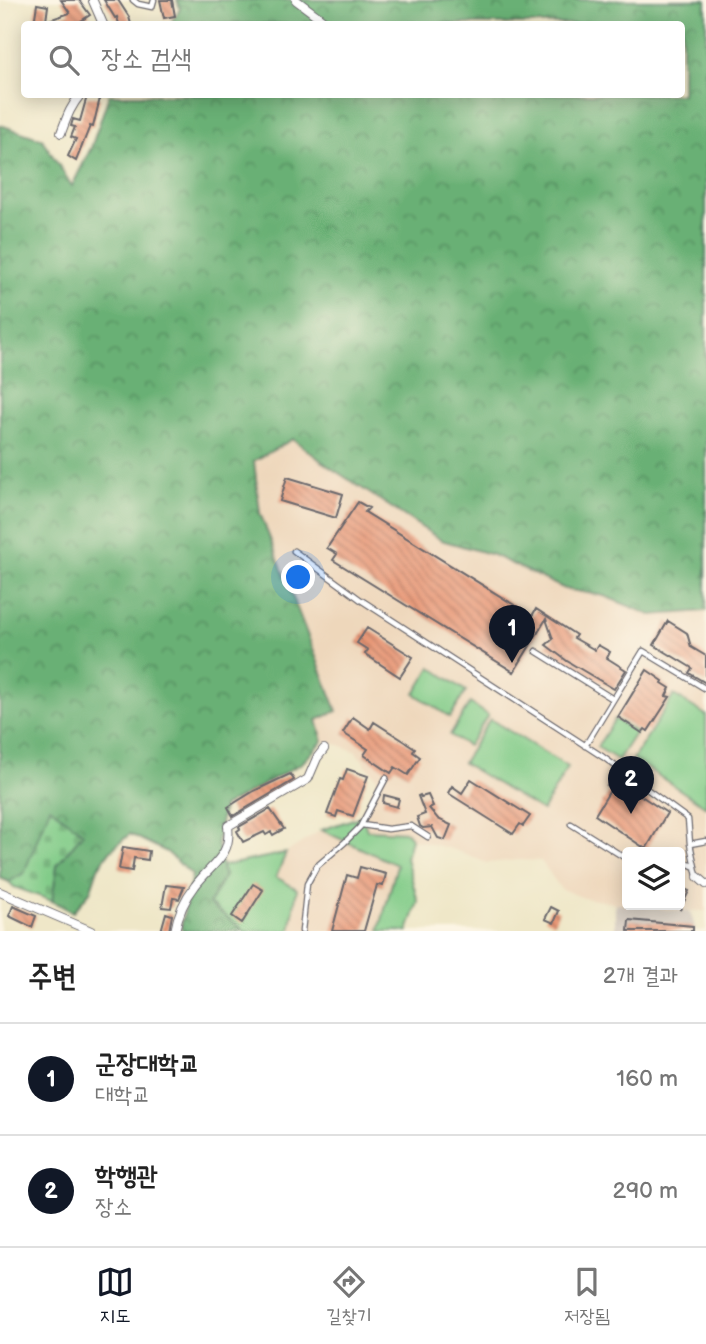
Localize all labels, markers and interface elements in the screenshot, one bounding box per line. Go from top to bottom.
search box [21,21,685,98]
icon: search [45,41,83,79]
text: 장소 검색 [101,44,192,75]
your location [281,560,315,594]
pin: 1 [489,605,535,663]
pin: 2 [608,756,654,814]
map controls [622,847,685,910]
button: layers [622,847,685,910]
text: 주변 [28,959,76,995]
text: 2개 결과 [603,962,678,990]
text: 군장대학교 [95,1049,200,1080]
text: 1 [46,1065,56,1093]
text: 160 m [616,1065,678,1093]
text: 대학교 [95,1081,151,1109]
text: 학행관 [95,1161,158,1192]
text: 2 [44,1177,58,1205]
text: 290 m [612,1177,678,1205]
text: 장소 [95,1193,132,1221]
tab: 지도 [96,1263,134,1329]
tab: 길찾기 [326,1263,372,1329]
tab: 저장됨 [564,1263,610,1329]

